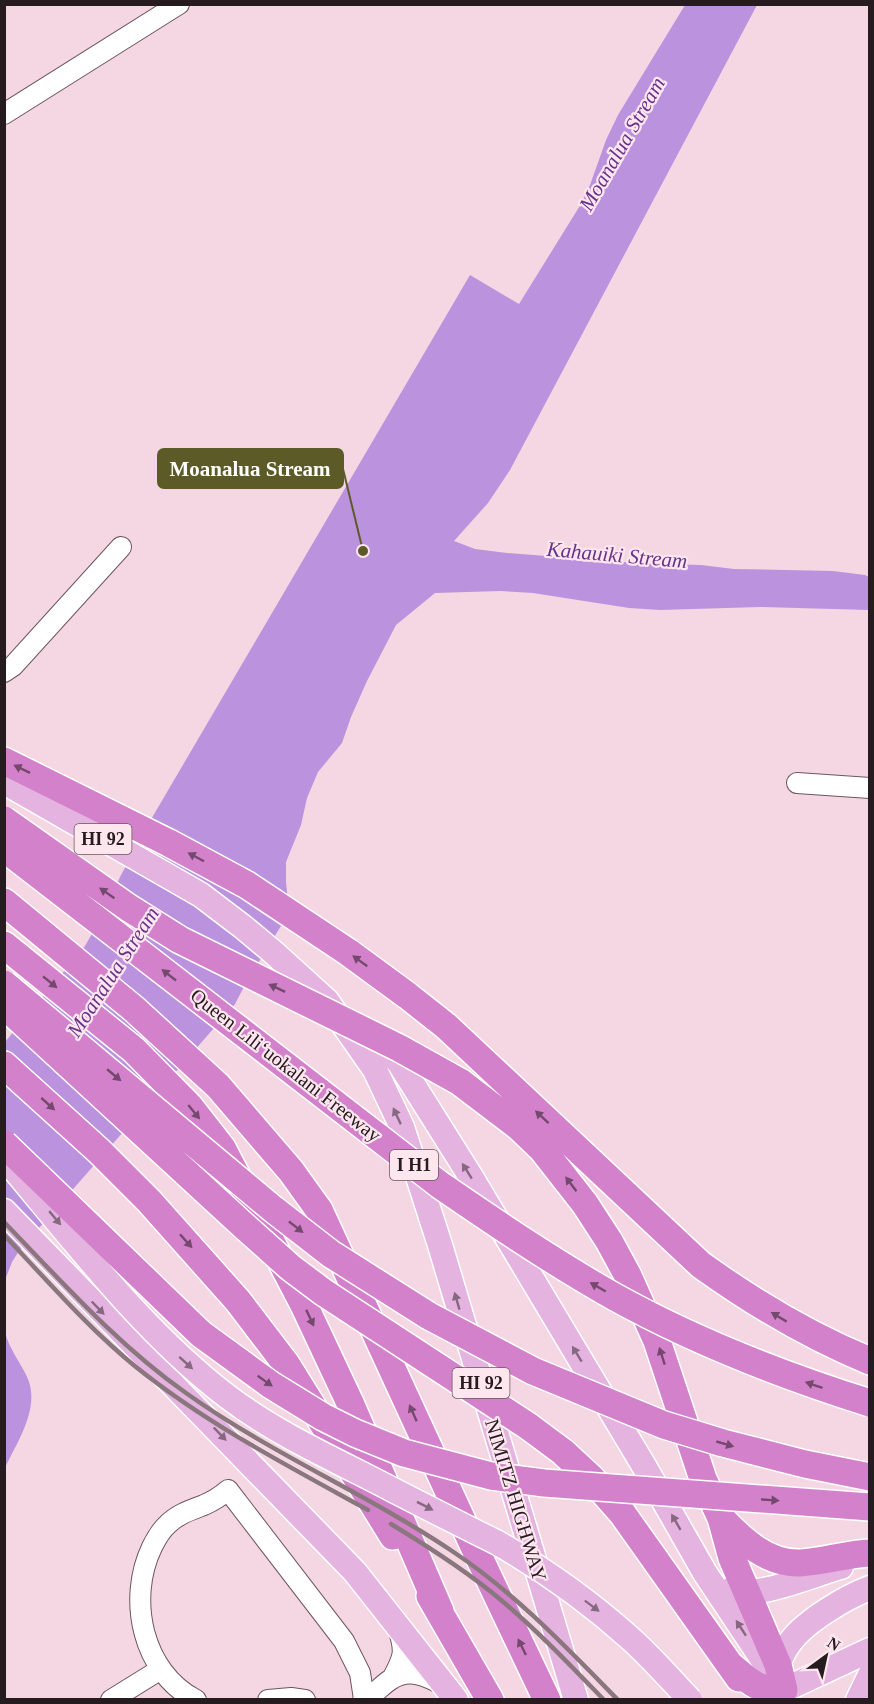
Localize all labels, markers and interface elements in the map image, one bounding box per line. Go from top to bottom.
water label: Moanalua Stream [574,73,670,216]
callout: Moanalua Stream [158,449,343,488]
text: Moanalua Stream [169,457,331,481]
water label: Kahauiki Stream [545,537,688,573]
one-way arrow [13,764,30,774]
road number: HI 92 [74,824,132,854]
one-way arrow [187,852,204,862]
one-way arrow [100,887,116,899]
water label: Moanalua Stream [61,902,164,1042]
one-way arrow [353,955,369,967]
one-way arrow [162,970,177,982]
one-way arrow [42,975,58,988]
one-way arrow [269,983,286,992]
street label: Queen Liliʻuokalani Freeway [186,984,386,1147]
one-way arrow [106,1068,121,1081]
one-way arrow [40,1097,55,1110]
one-way arrow [188,1105,200,1120]
one-way arrow [393,1107,402,1124]
one-way arrow [535,1110,550,1124]
road number: I H1 [390,1150,438,1180]
one-way arrow [462,1163,473,1179]
one-way arrow [565,1177,577,1192]
one-way arrow [49,1210,62,1226]
one-way arrow [288,1221,304,1233]
one-way arrow [179,1234,193,1249]
one-way arrow [589,1282,606,1292]
one-way arrow [452,1292,461,1310]
one-way arrow [90,1300,104,1314]
one-way arrow [306,1310,315,1327]
one-way arrow [771,1311,787,1322]
one-way arrow [572,1346,583,1362]
one-way arrow [657,1347,666,1365]
one-way arrow [178,1356,193,1369]
road number: HI 92 [452,1368,510,1398]
one-way arrow [256,1375,272,1387]
one-way arrow [805,1380,823,1390]
one-way arrow [409,1404,418,1421]
street label: NIMITZ HIGHWAY [481,1416,551,1584]
one-way arrow [213,1426,227,1440]
one-way arrow [716,1439,734,1449]
one-way arrow [761,1495,780,1504]
one-way arrow [416,1501,433,1511]
one-way arrow [671,1514,681,1531]
one-way arrow [584,1599,599,1611]
one-way arrow [736,1620,747,1636]
north arrow [796,1626,856,1686]
text: N [824,1634,844,1654]
one-way arrow [517,1638,526,1655]

